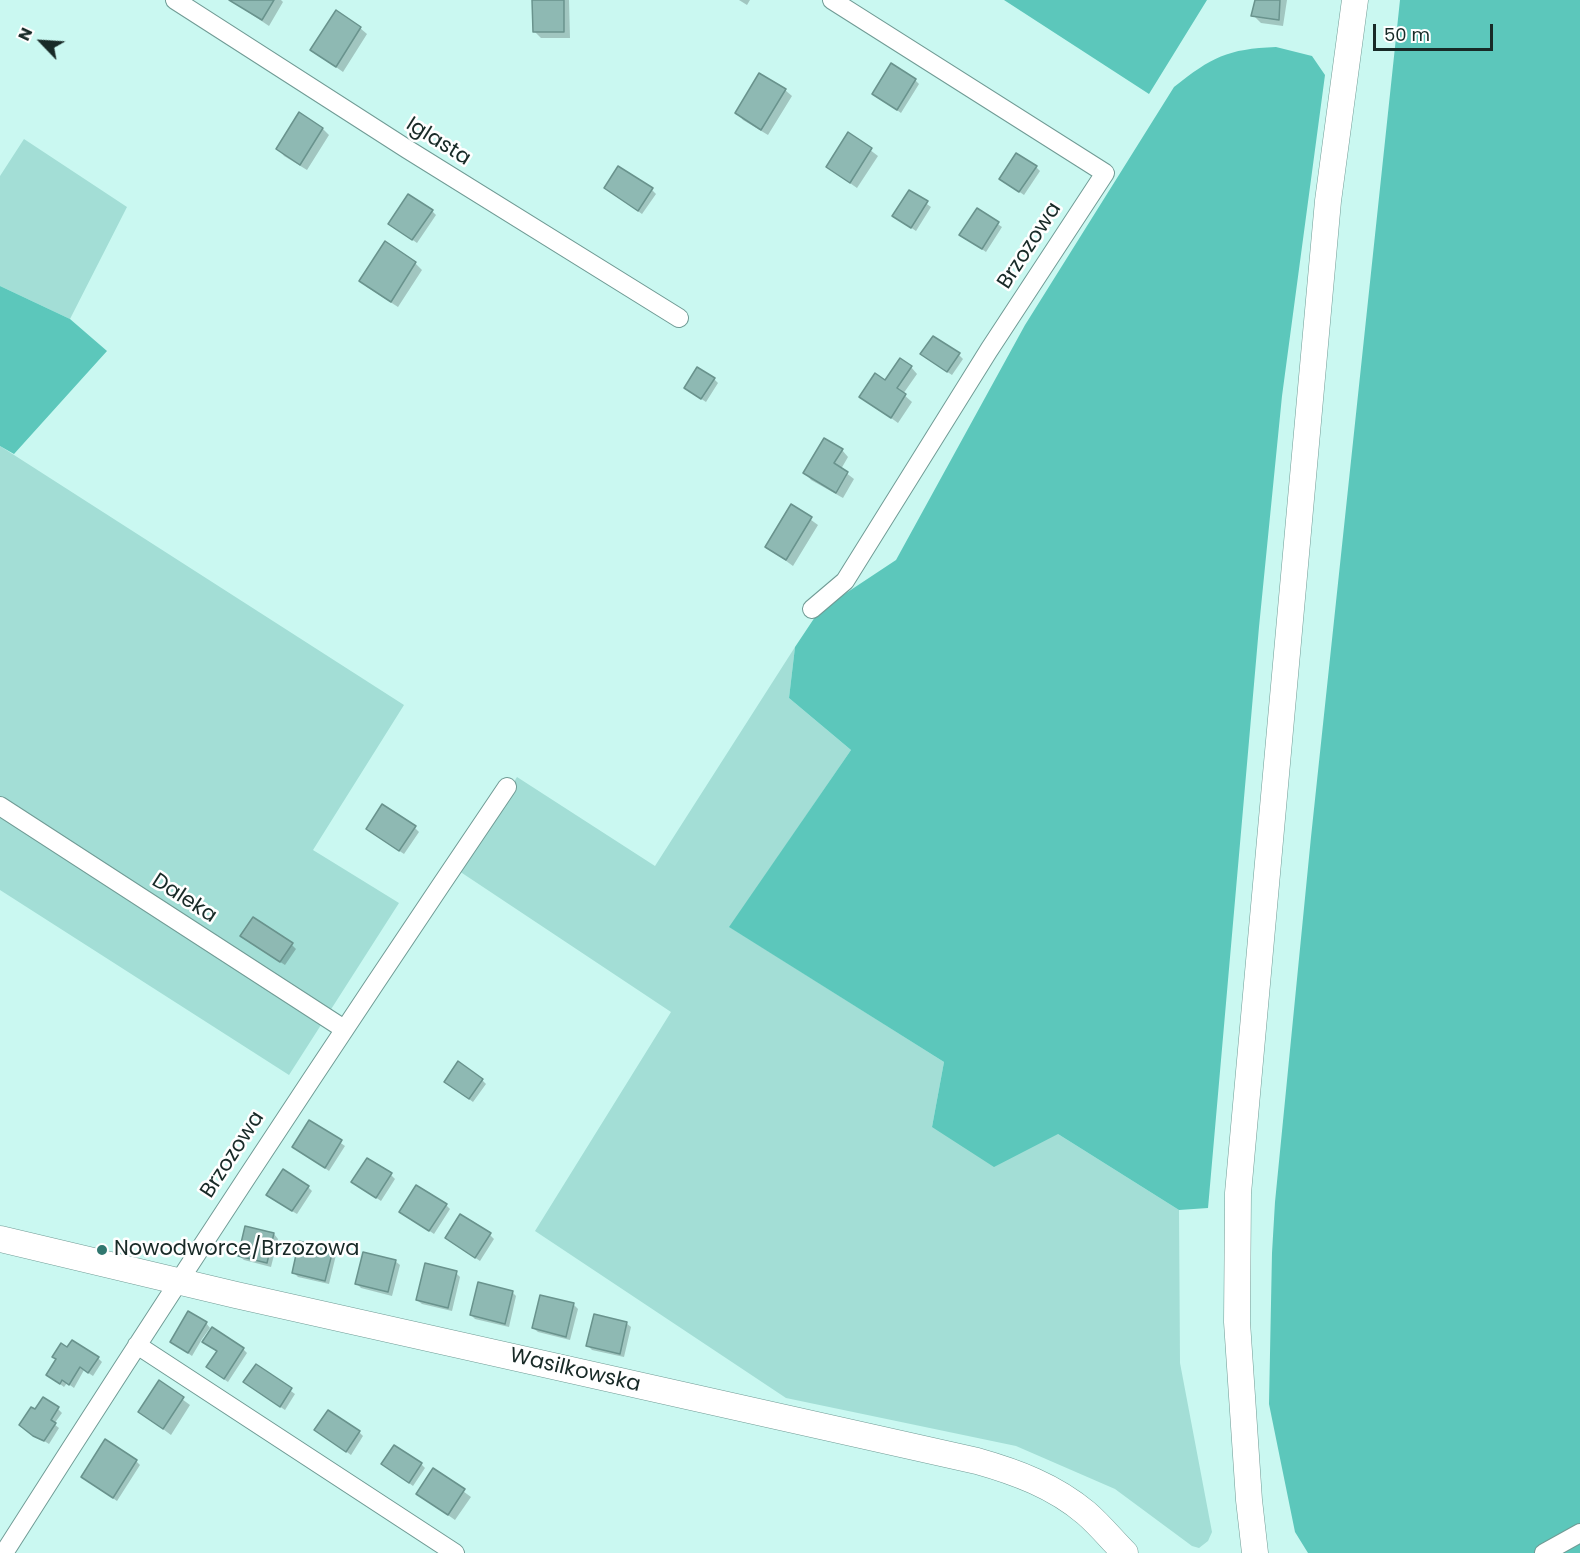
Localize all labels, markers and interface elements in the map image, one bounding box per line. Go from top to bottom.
north arrow [12,12,72,72]
scale bar [1376,12,1496,50]
text: 50 m [1384,22,1430,47]
text: N [12,24,38,45]
street label: Iglasta [401,112,475,172]
street label: Brzozowa [993,198,1067,294]
street label: Daleka [147,869,221,929]
street label: Brzozowa [196,1107,270,1203]
place label: Nowodworce/Brzozowa [114,1237,359,1263]
marker: Nowodworce/Brzozowa [95,1243,109,1257]
street label: Wasilkowska [507,1344,643,1398]

